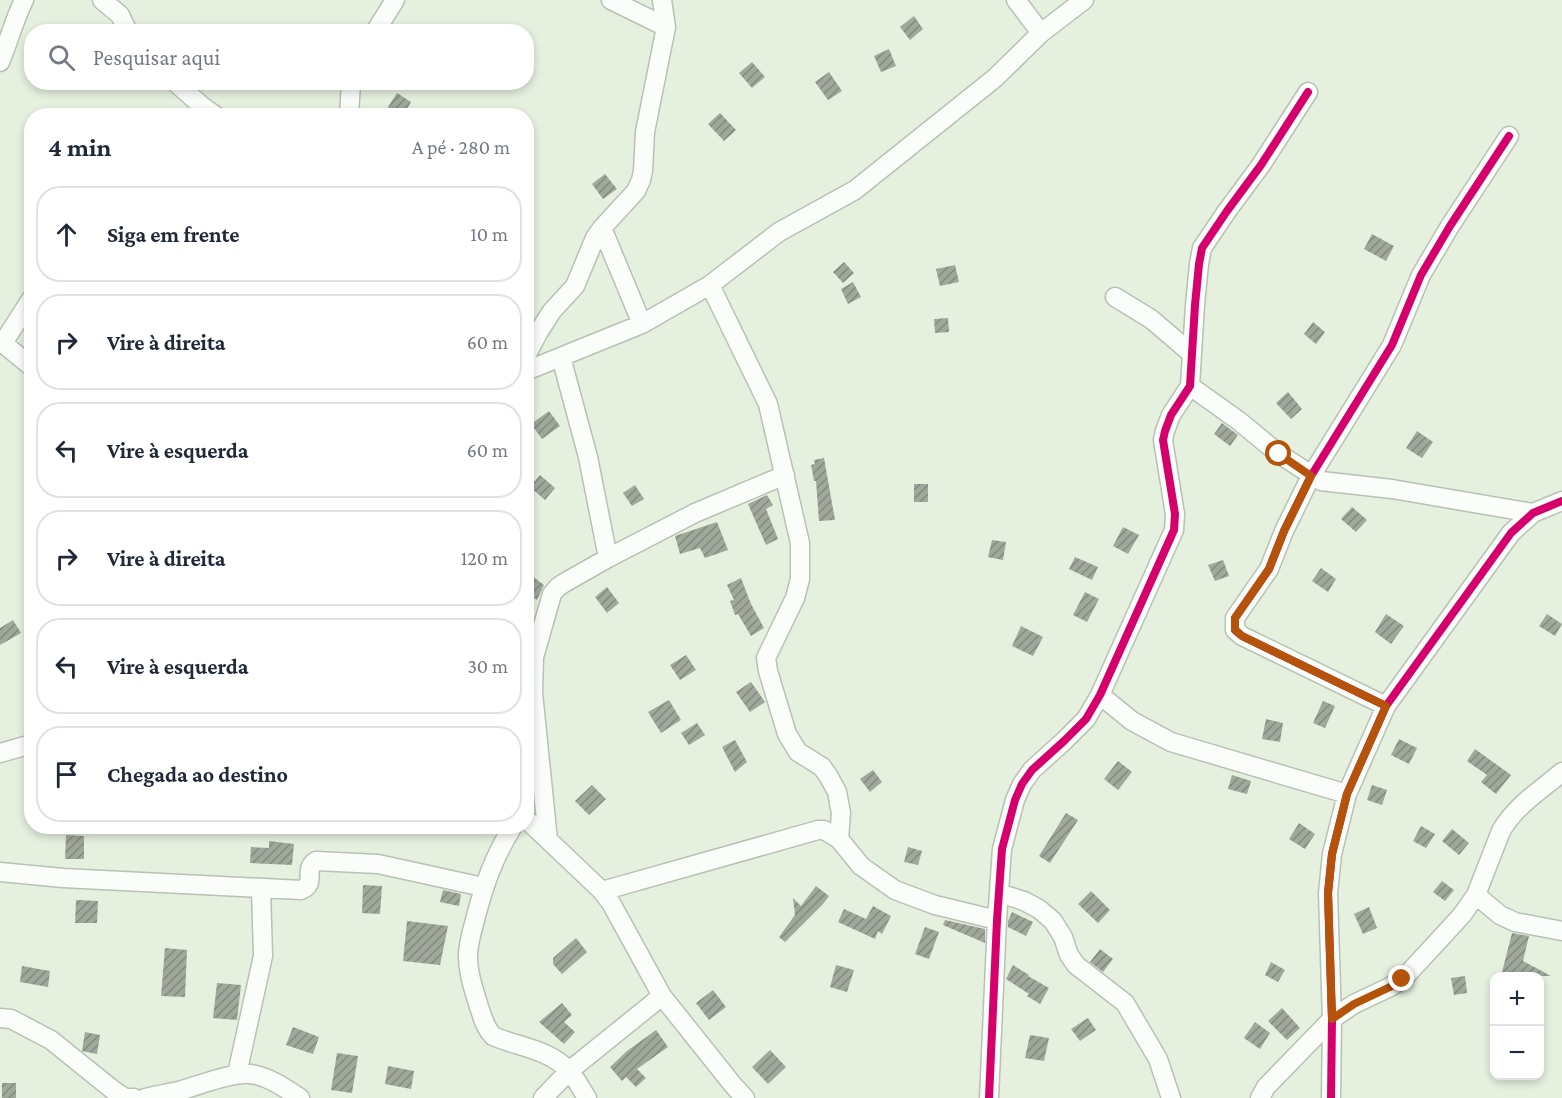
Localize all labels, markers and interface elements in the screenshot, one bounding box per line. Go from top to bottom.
search box [24,24,534,90]
icon: search [45,41,78,74]
text: Pesquisar aqui [93,45,220,70]
text: 4 min [48,133,112,162]
text: A pé · 280 m [412,136,510,158]
icon: ahead [50,218,83,251]
text: Siga em frente [107,222,240,247]
text: 10 m [470,223,508,245]
icon: right [50,326,83,359]
text: Vire à direita [107,330,226,355]
text: 60 m [467,331,508,353]
icon: left [50,434,83,467]
text: Vire à esquerda [107,438,248,463]
text: 60 m [467,439,508,461]
route start [1265,440,1291,466]
icon: right [50,542,83,575]
text: Vire à direita [107,546,226,571]
text: 120 m [461,547,508,569]
icon: left [50,650,83,683]
text: Vire à esquerda [107,654,248,679]
text: 30 m [467,655,508,677]
icon: arrive [50,758,83,791]
text: Chegada ao destino [107,762,288,787]
route end [1388,965,1414,991]
map controls [1490,972,1544,1080]
button: + [1490,972,1544,1026]
button: − [1490,1026,1544,1080]

